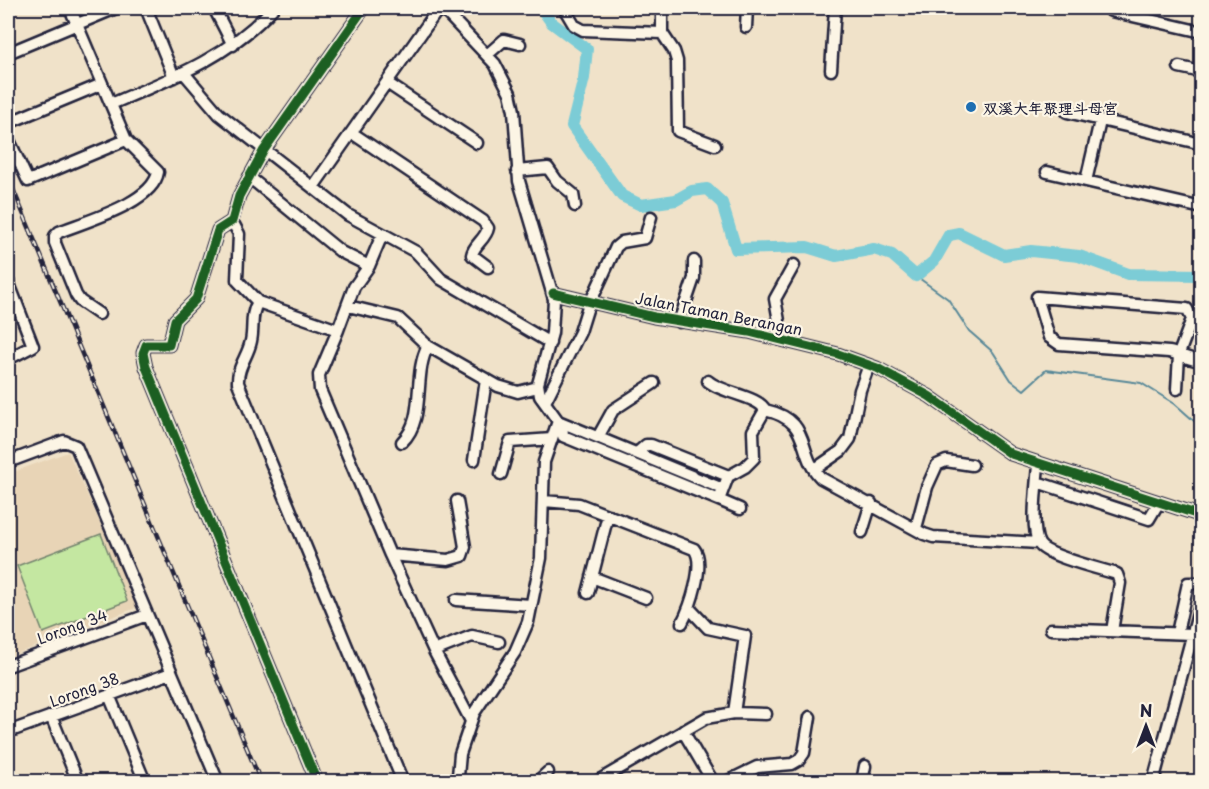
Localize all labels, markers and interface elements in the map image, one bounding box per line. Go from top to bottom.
place label: 双溪大年聚理斗母宫 [983,96,1118,119]
marker: 双溪大年聚理斗母宫 [964,100,978,114]
street label: Jalan Taman Berangan [634,286,804,340]
street label: Lorong 34 [34,603,110,649]
street label: Lorong 38 [46,666,122,712]
north arrow [1116,696,1176,756]
text: N [1140,698,1152,722]

